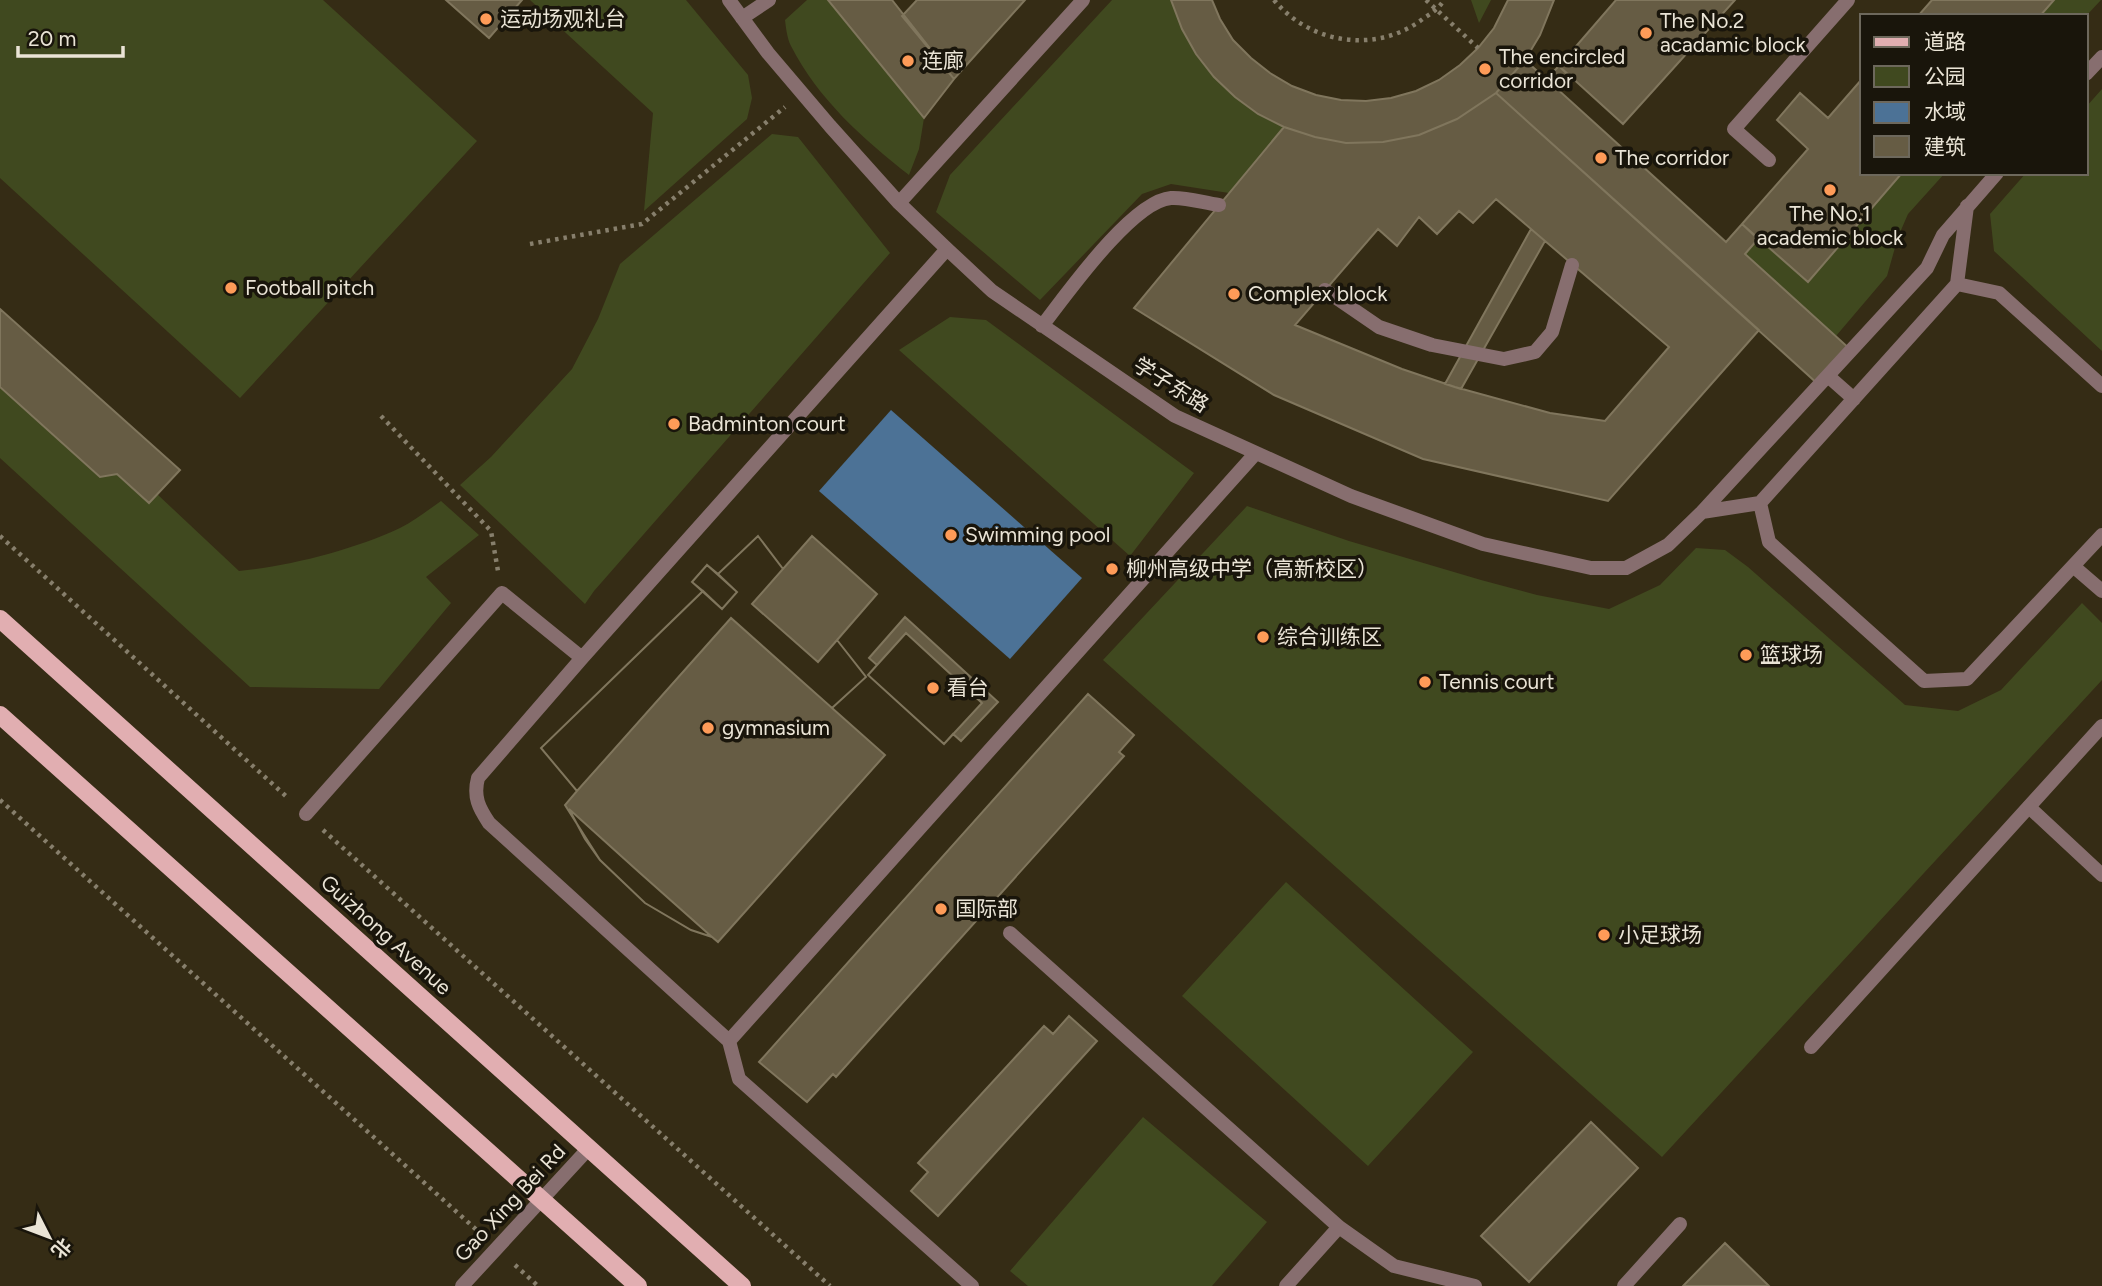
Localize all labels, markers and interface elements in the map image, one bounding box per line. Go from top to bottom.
place label: 运动场观礼台 [500,6,626,31]
place label: The No.2 acadamic block [1660,8,1807,57]
marker: 运动场观礼台 [478,11,494,27]
scale bar [18,14,122,58]
legend [1860,14,2088,175]
marker: The No.2 acadamic block [1638,25,1654,41]
text: 20 m [28,26,76,51]
text: 道路 [1924,29,1966,54]
place label: The encircled corridor [1499,44,1625,93]
place label: 连廊 [922,48,964,73]
marker: 连廊 [900,53,916,69]
marker: The encircled corridor [1477,61,1493,77]
text: 公园 [1924,64,1966,89]
text: 水域 [1924,99,1966,124]
text: 建筑 [1924,134,1966,159]
place label: The corridor [1615,145,1729,170]
marker: The corridor [1593,150,1609,166]
marker: The No.1 academic block [1822,182,1838,198]
place label: The No.1 academic block [1757,201,1904,250]
place label: Football pitch [245,275,374,300]
marker: Football pitch [223,280,239,296]
place label: Complex block [1248,281,1388,306]
marker: Complex block [1226,286,1242,302]
street label: 学子东路 [1129,352,1214,417]
place label: Badminton court [688,411,846,436]
marker: Badminton court [666,416,682,432]
place label: Swimming pool [965,522,1110,547]
marker: Swimming pool [943,527,959,543]
place label: 柳州高级中学（高新校区） [1126,556,1378,581]
marker: 柳州高级中学（高新校区） [1104,561,1120,577]
place label: 综合训练区 [1277,624,1382,649]
marker: 综合训练区 [1255,629,1271,645]
place label: 篮球场 [1760,642,1823,667]
marker: 篮球场 [1738,647,1754,663]
place label: Tennis court [1439,669,1554,694]
marker: Tennis court [1417,674,1433,690]
place label: 看台 [947,675,989,700]
marker: 看台 [925,680,941,696]
place label: gymnasium [722,715,830,740]
marker: gymnasium [700,720,716,736]
street label: Guizhong Avenue [316,869,457,1000]
place label: 国际部 [955,896,1018,921]
marker: 国际部 [933,901,949,917]
place label: 小足球场 [1618,922,1702,947]
marker: 小足球场 [1596,927,1612,943]
street label: Gao Xing Bei Rd [449,1139,570,1266]
north arrow [14,1202,84,1272]
text: 北 [46,1233,76,1263]

